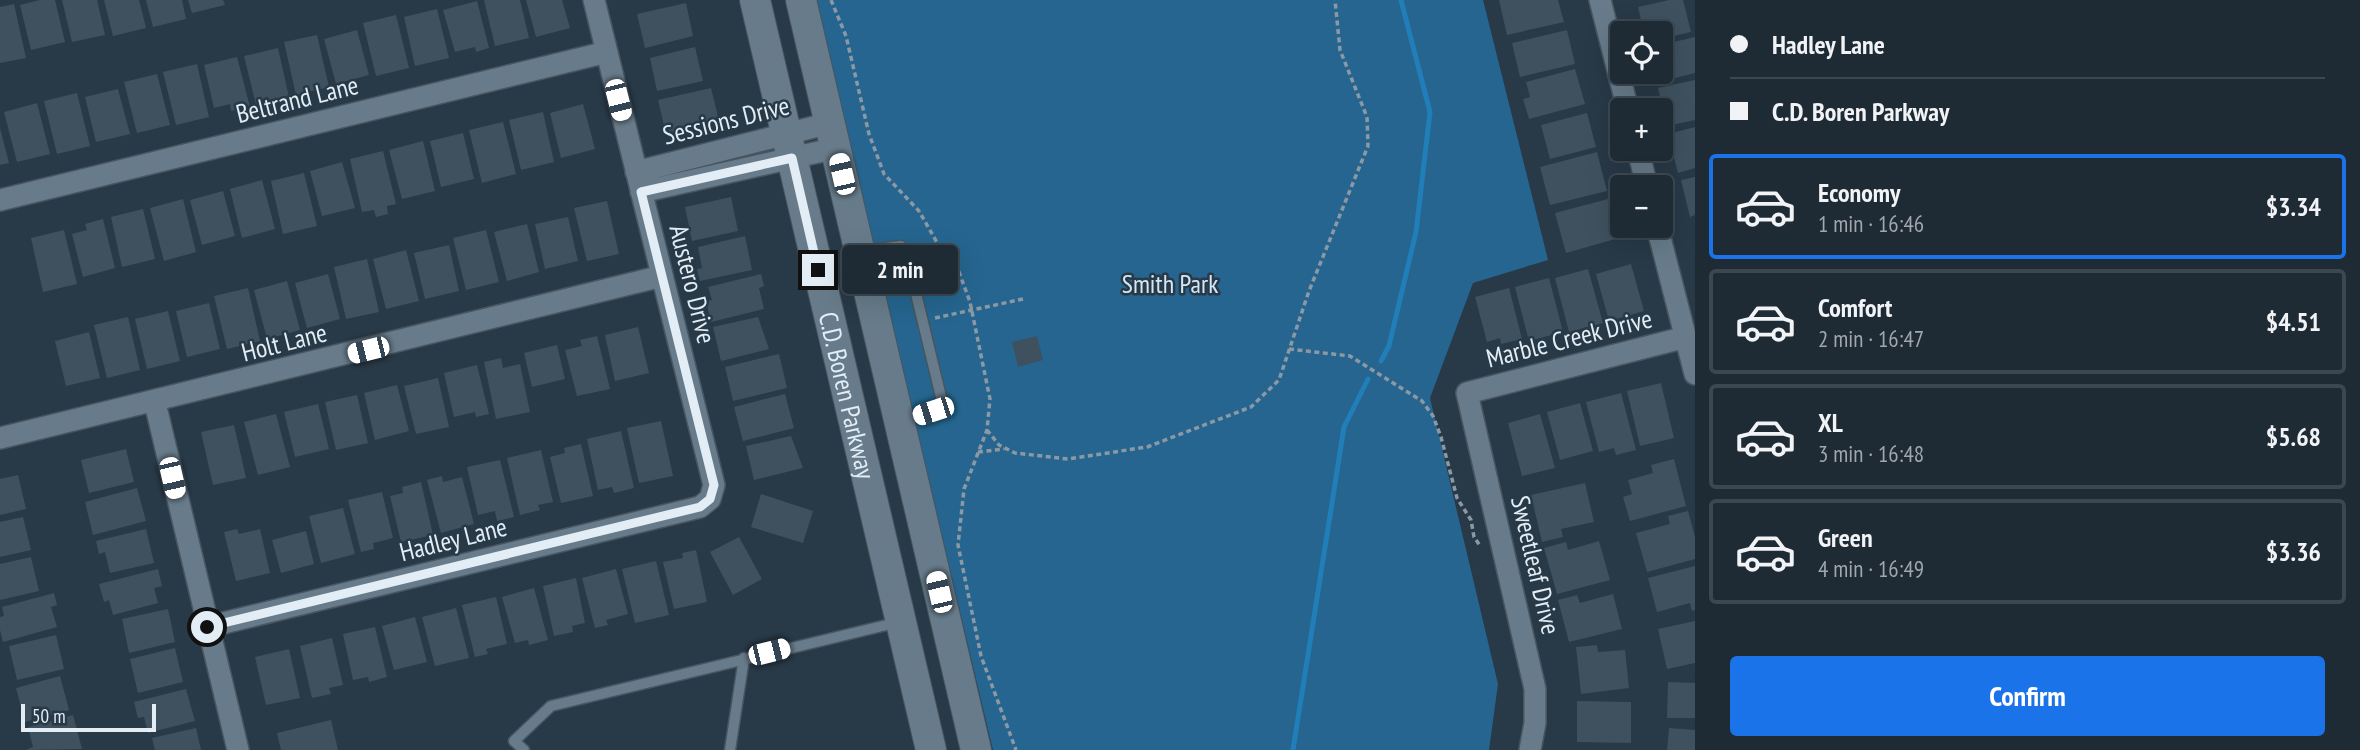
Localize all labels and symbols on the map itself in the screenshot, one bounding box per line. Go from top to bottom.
street label: Beltrand Lane [232,68,362,130]
car [603,77,634,123]
street label: Sessions Drive [659,88,793,152]
car [828,151,857,197]
street label: Austero Drive [662,221,724,347]
callout: 2 min [842,246,958,294]
route end [802,254,834,286]
park label: Smith Park [1122,267,1218,300]
street label: Marble Creek Drive [1483,301,1655,375]
street label: C.D. Boren Parkway [812,308,883,482]
street label: Holt Lane [238,315,330,369]
car [346,335,391,365]
car [910,395,957,427]
car [158,455,187,501]
street label: Sweetleaf Drive [1504,492,1568,638]
street label: Hadley Lane [396,510,510,568]
car [925,569,954,615]
route start [191,611,223,643]
car [747,637,792,667]
scale bar [21,701,156,733]

